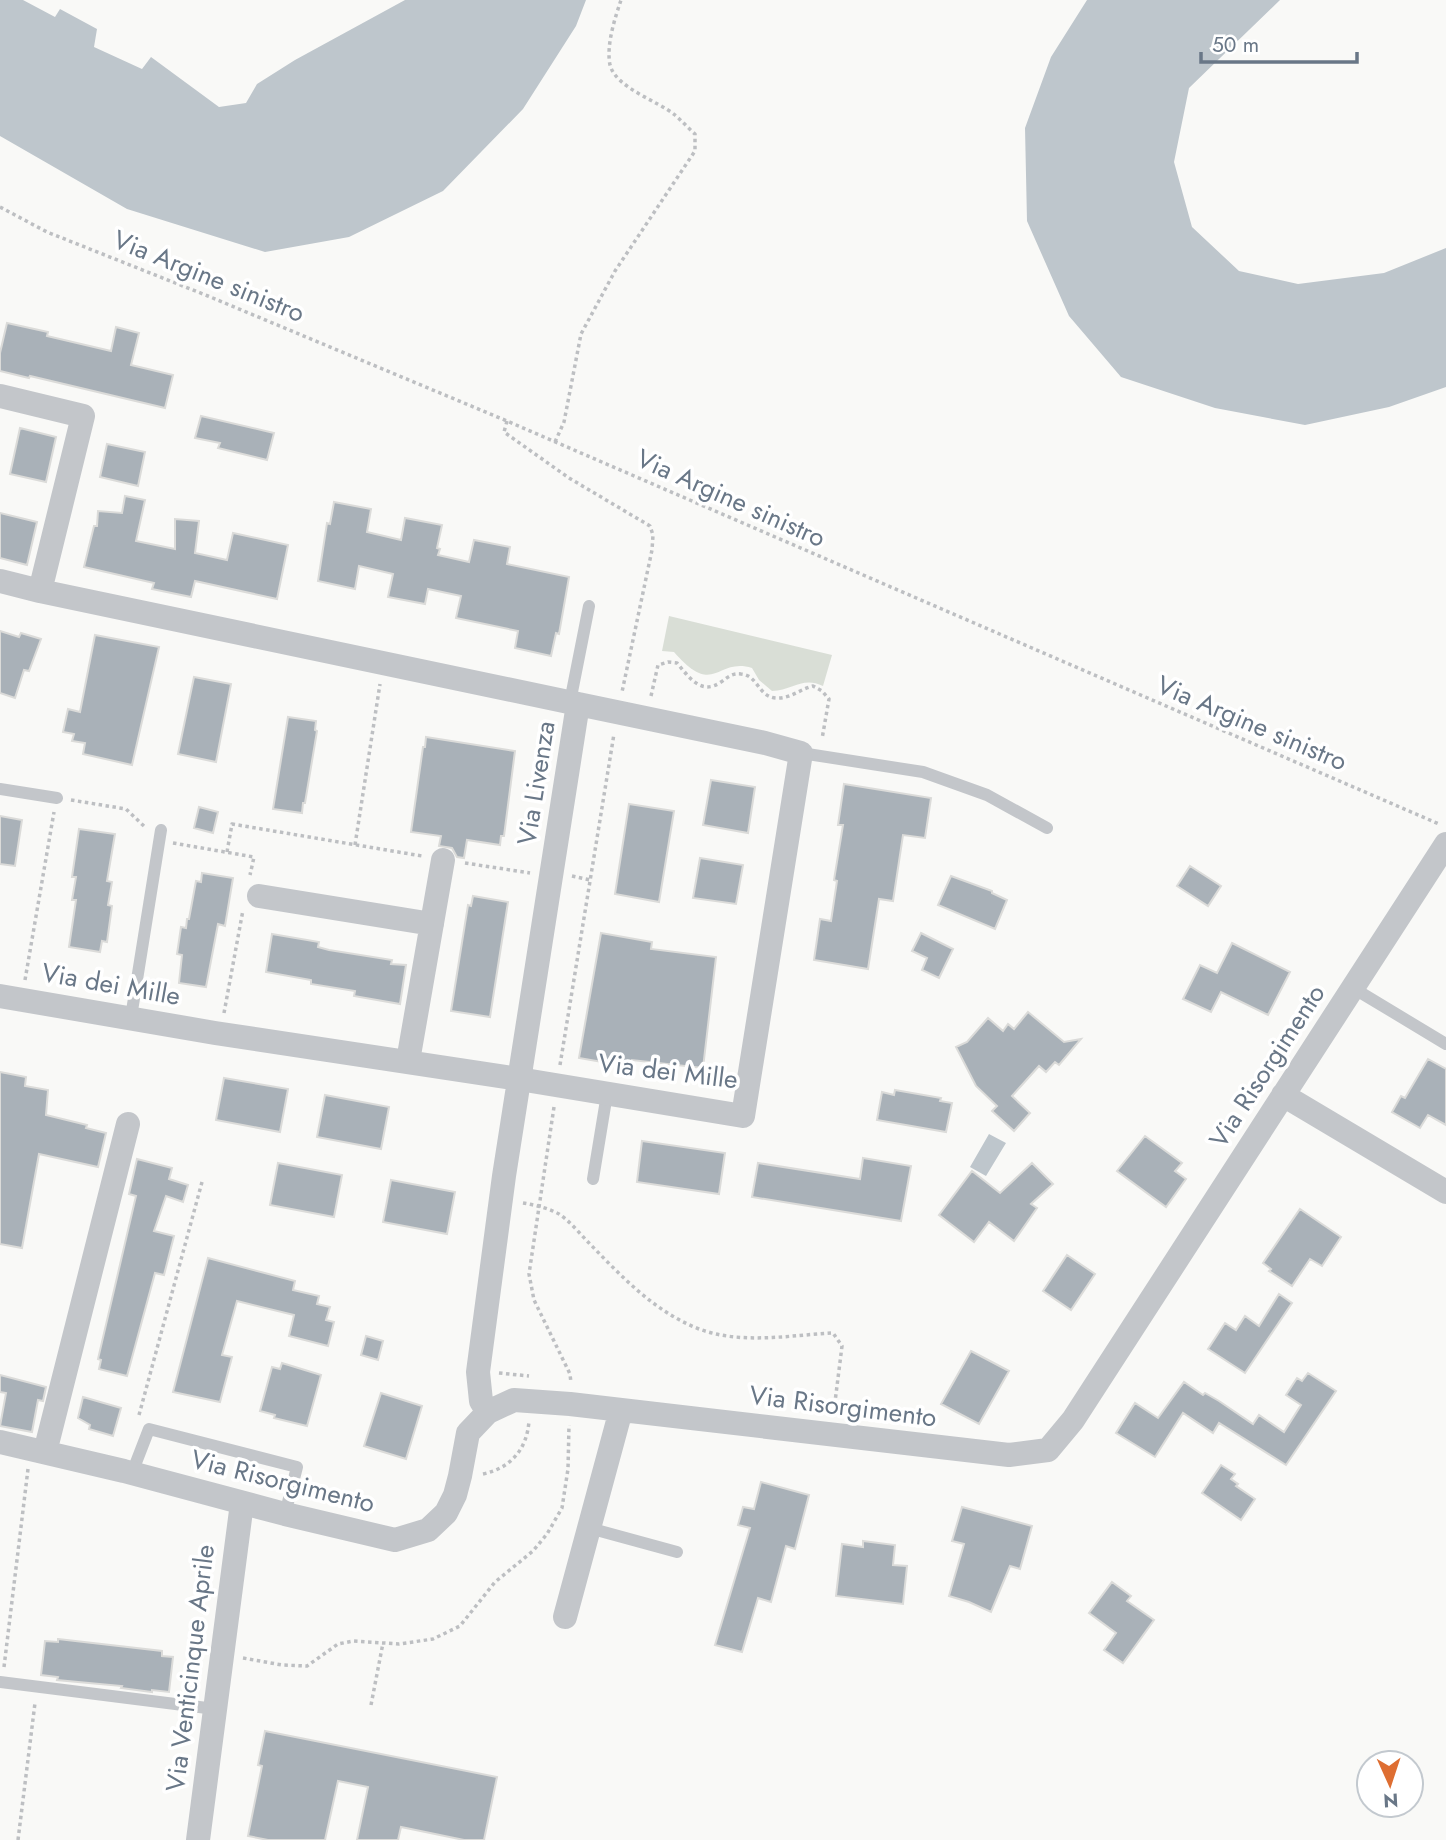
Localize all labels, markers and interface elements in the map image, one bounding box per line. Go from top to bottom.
scale bar [1201,21,1357,65]
text: 50 m [1212,30,1259,60]
street label: Via Argine sinistro [108,220,310,332]
street label: Via Argine sinistro [630,439,832,557]
street label: Via Argine sinistro [1151,666,1353,780]
street label: Via Livenza [507,718,565,848]
street label: Via dei Mille [39,953,183,1015]
street label: Via Risorgimento [1200,977,1334,1155]
street label: Via dei Mille [596,1044,740,1098]
street label: Via Risorgimento [747,1376,939,1436]
street label: Via Risorgimento [187,1440,379,1522]
street label: Via Venticinque Aprile [156,1542,224,1794]
north arrow [1355,1749,1425,1819]
text: N [1383,1787,1399,1814]

